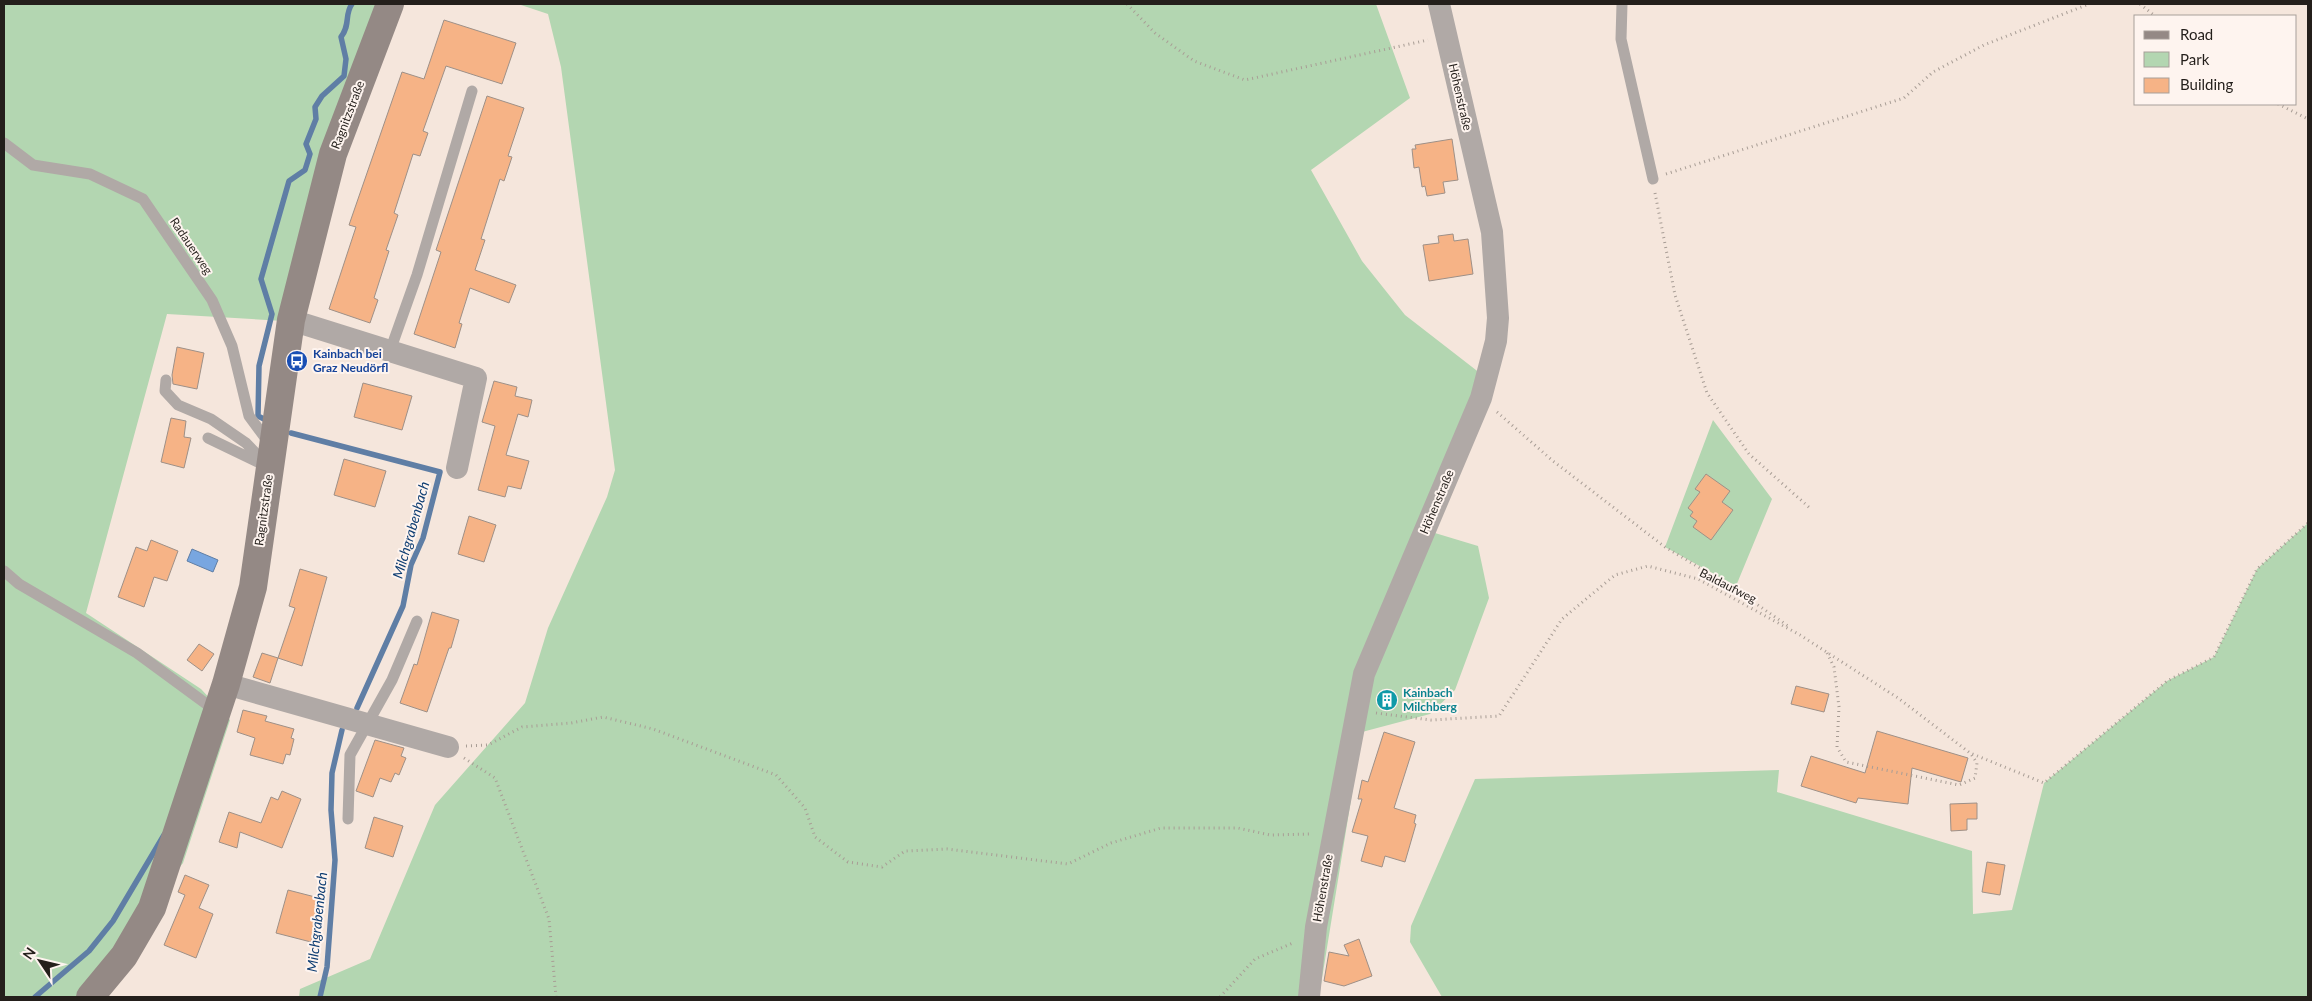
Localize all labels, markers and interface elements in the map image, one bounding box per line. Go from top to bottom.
legend [2134,15,2297,105]
text: Road [2180,25,2213,43]
text: Park [2180,50,2210,68]
street label: Höhenstraße [1445,62,1476,132]
text: Building [2180,75,2233,93]
street label: Ragnitzstraße [328,79,367,151]
street label: Radauerweg [167,214,216,277]
place label: Kainbach bei Graz Neudörfl [313,346,388,375]
bus stop icon: Kainbach bei Graz Neudörfl [285,349,309,373]
street label: Höhenstraße [1416,467,1457,536]
street label: Ragnitzstraße [251,473,276,547]
water label: Milchgrabenbach [389,479,433,580]
street label: Baldaufweg [1697,565,1759,606]
place label: Kainbach Milchberg [1403,685,1457,714]
building icon: Kainbach Milchberg [1375,688,1399,712]
street label: Höhenstraße [1309,853,1336,923]
water label: Milchgrabenbach [303,871,330,973]
north arrow [15,936,65,986]
text: N [19,944,39,963]

